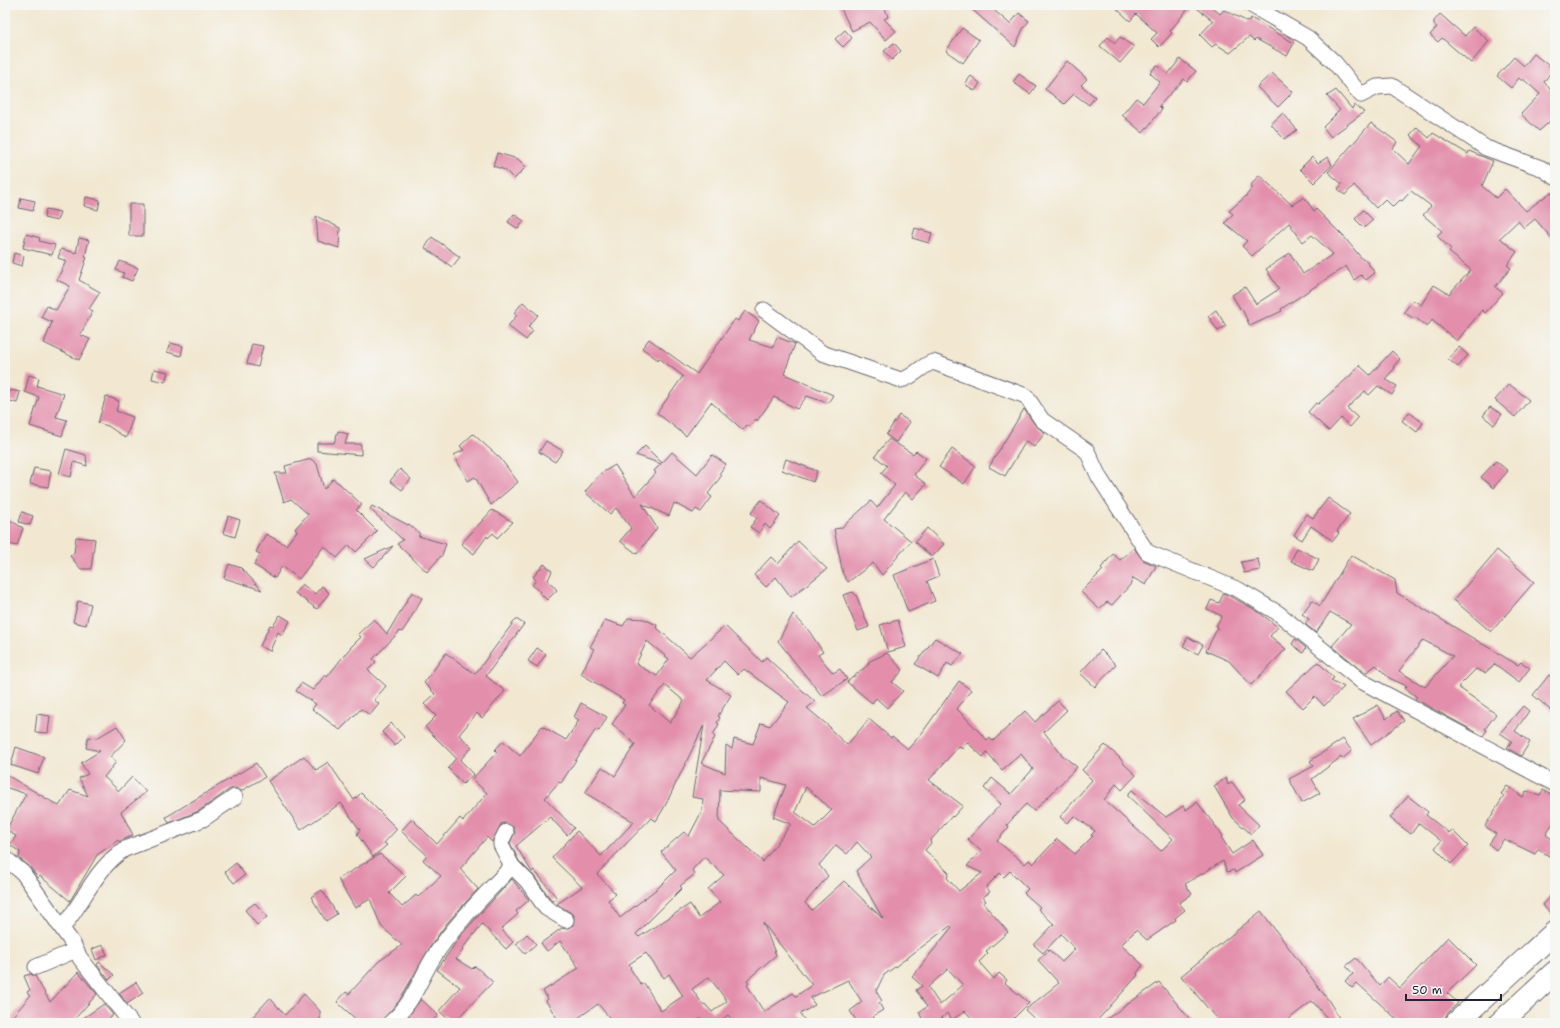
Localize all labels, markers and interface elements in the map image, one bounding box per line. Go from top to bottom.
scale bar [1406,976,1501,1002]
text: 50 m [1412,982,1442,998]

